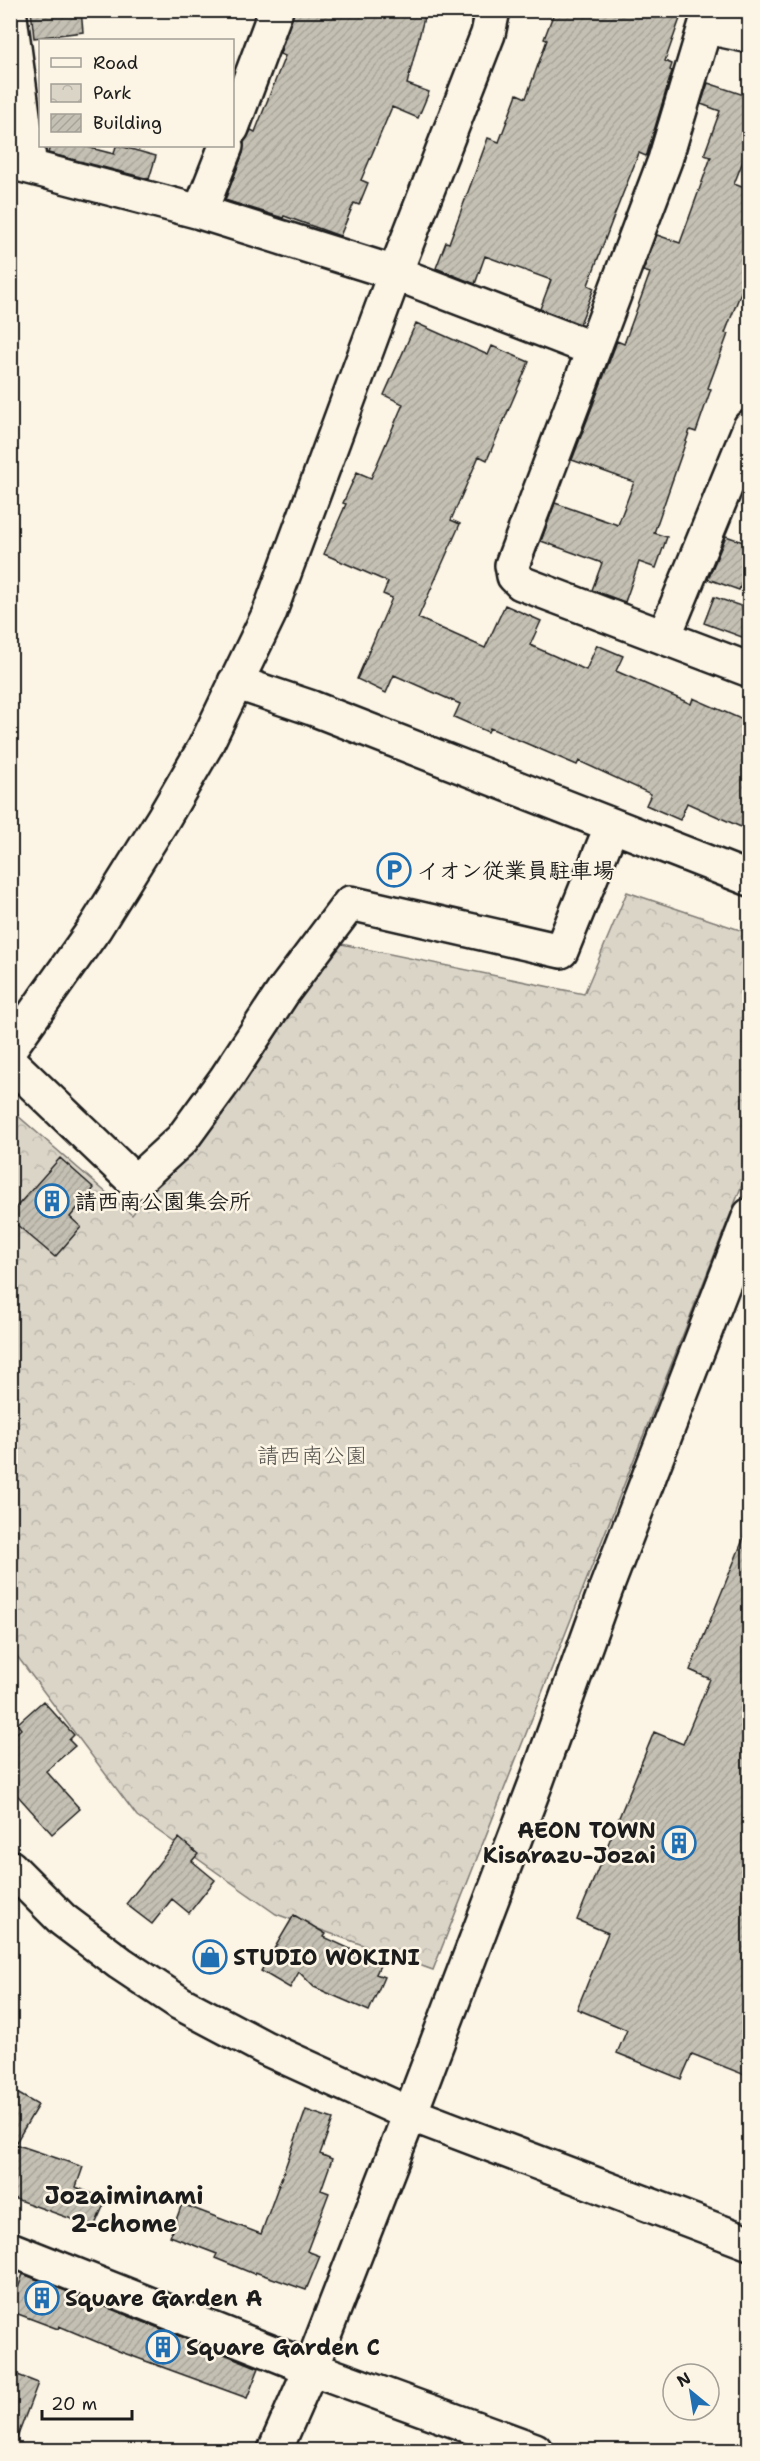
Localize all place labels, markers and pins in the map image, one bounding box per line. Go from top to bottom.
parking icon: イオン従業員駐車場 [376,852,412,888]
place label: イオン従業員駐車場 [417,856,615,885]
building icon: 請西南公園集会所 [34,1183,70,1219]
place label: 請西南公園集会所 [75,1187,251,1216]
place label: AEON TOWN Kisarazu-Jozai [483,1816,656,1870]
building icon: AEON TOWN Kisarazu-Jozai [661,1825,697,1861]
shop icon: STUDIO WOKINI [192,1939,228,1975]
place label: STUDIO WOKINI [233,1943,420,1972]
building icon: Square Garden A [24,2280,60,2316]
place label: Square Garden A [65,2284,263,2313]
building icon: Square Garden C [145,2329,181,2365]
place label: Square Garden C [186,2333,380,2362]

